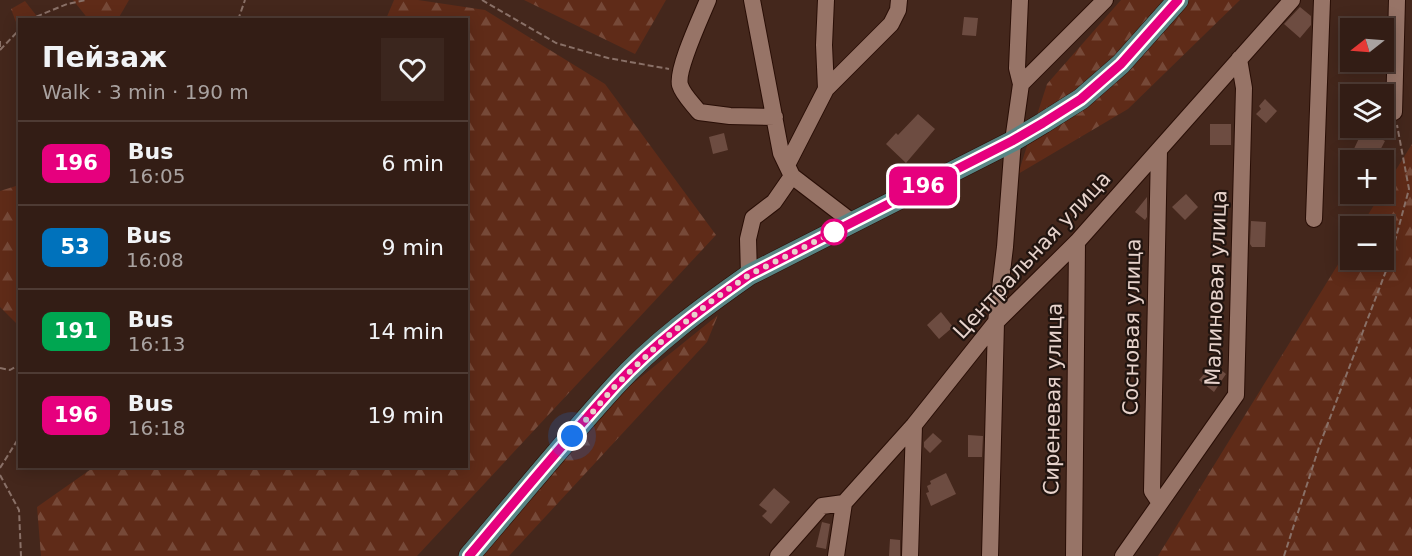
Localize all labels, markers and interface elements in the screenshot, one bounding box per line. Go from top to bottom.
north arrow [1340,18,1394,72]
map controls [1340,18,1394,270]
button: heart [381,38,444,101]
text: Пейзаж [42,41,167,74]
text: Walk · 3 min · 190 m [42,80,249,104]
button: layers [1340,84,1394,138]
text: Bus [128,139,173,164]
button: + [1340,150,1394,204]
text: 196 [54,151,98,175]
text: 6 min [382,151,444,176]
text: 16:05 [128,164,185,188]
line badge: 196 [888,166,958,206]
street label: Центральная улица [948,166,1116,344]
text: 196 [901,174,945,198]
street label: Малиновая улица [1201,190,1231,386]
button: − [1340,216,1394,270]
unlabelled marker [821,219,847,245]
text: Bus [126,223,172,248]
text: 53 [60,235,90,259]
text: 9 min [382,235,444,260]
street label: Сосновая улица [1118,238,1146,416]
text: 16:08 [126,248,184,272]
street label: Сиреневая улица [1039,303,1067,495]
text: Bus [128,307,173,332]
text: 191 [54,319,98,343]
text: 14 min [368,319,444,344]
text: 16:13 [128,332,185,356]
text: Bus [128,391,173,416]
text: 196 [54,403,98,427]
text: 19 min [368,403,444,428]
text: 16:18 [128,416,185,440]
your location [557,421,587,451]

